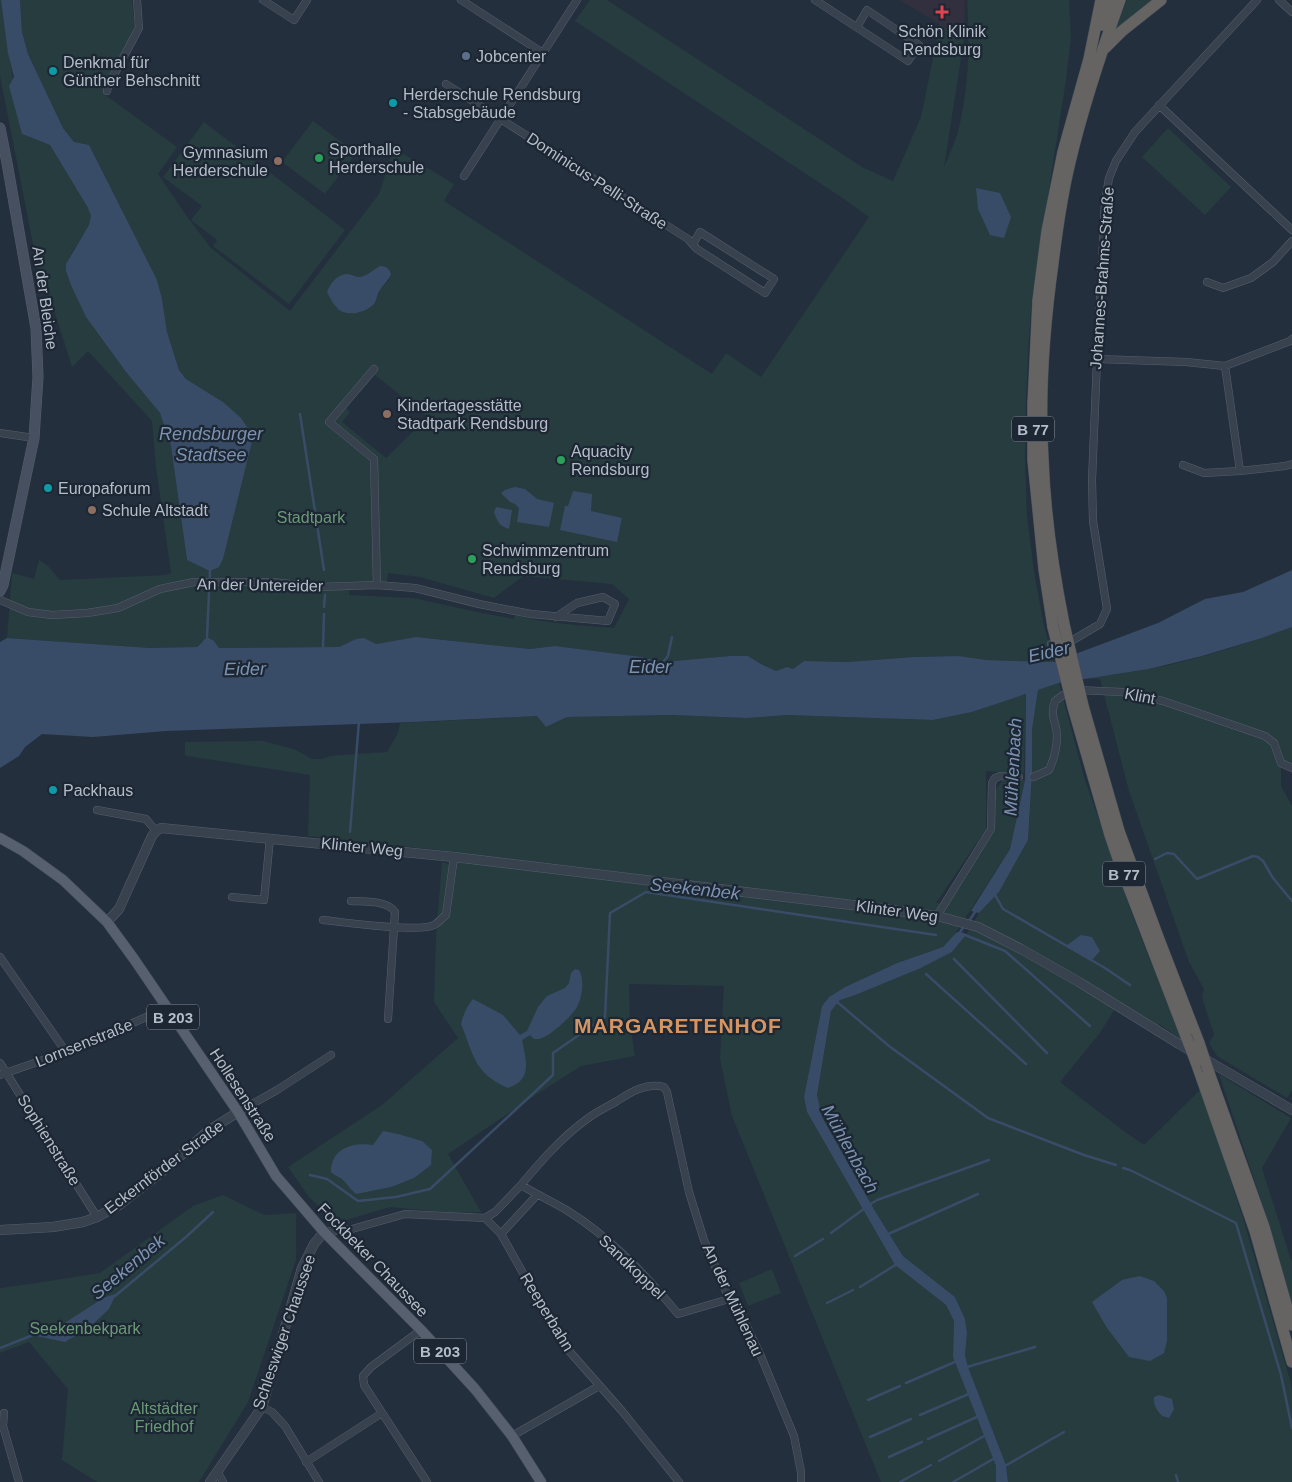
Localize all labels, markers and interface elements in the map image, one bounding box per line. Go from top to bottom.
marker: Schön Klinik Rendsburg [935,5,949,19]
place label: Schön Klinik Rendsburg [898,23,987,58]
place label: Jobcenter [476,48,547,65]
marker: Jobcenter [460,50,472,62]
place label: Denkmal für Günther Behschnitt [63,54,201,89]
marker: Denkmal für Günther Behschnitt [47,65,59,77]
place label: Herderschule Rendsburg - Stabsgebäude [403,86,581,121]
marker: Herderschule Rendsburg - Stabsgebäude [387,97,399,109]
street label: Dominicus-Pelli-Straße [524,129,670,233]
place label: Sporthalle Herderschule [329,141,424,176]
place label: Gymnasium Herderschule [173,144,268,179]
marker: Sporthalle Herderschule [313,152,325,164]
marker: Gymnasium Herderschule [272,155,284,167]
street label: Johannes-Brahms-Straße [1087,186,1117,370]
street label: An der Bleiche [29,245,61,351]
place label: Kindertagesstätte Stadtpark Rendsburg [397,397,548,432]
marker: Kindertagesstätte Stadtpark Rendsburg [381,408,393,420]
road number: B 77 [1012,416,1054,442]
water label: Rendsburger Stadtsee [159,424,264,465]
place label: Aquacity Rendsburg [571,443,649,478]
marker: Aquacity Rendsburg [555,454,567,466]
place label: Europaforum [58,480,151,497]
marker: Europaforum [42,482,54,494]
place label: Schule Altstadt [102,502,208,519]
marker: Schule Altstadt [86,504,98,516]
park label: Stadtpark [277,509,346,526]
place label: Schwimmzentrum Rendsburg [482,542,609,577]
marker: Schwimmzentrum Rendsburg [466,553,478,565]
street label: An der Untereider [197,575,324,595]
water label: Eider [1026,637,1073,666]
water label: Eider [629,657,672,677]
water label: Eider [224,659,267,679]
street label: Klint [1123,685,1157,707]
water label: Mühlenbach [1000,718,1026,816]
place label: Packhaus [63,782,133,799]
marker: Packhaus [47,784,59,796]
street label: Klinter Weg [320,834,404,860]
road number: B 77 [1103,862,1145,886]
water label: Seekenbek [649,874,742,904]
street label: Klinter Weg [855,897,939,925]
road number: B 203 [147,1004,199,1030]
district label: MARGARETENHOF [574,1014,782,1037]
street label: Lornsenstraße [33,1016,135,1070]
street label: Hollesenstraße [207,1045,279,1145]
street label: Sophienstraße [14,1091,84,1189]
water label: Mühlenbach [817,1101,883,1197]
street label: Eckernförder Straße [101,1117,227,1217]
street label: Fockbeker Chaussee [314,1200,432,1320]
water label: Seekenbek [87,1230,170,1304]
street label: Sandkoppel [596,1232,668,1302]
street label: An der Mühlenau [700,1241,766,1359]
street label: Schleswiger Chaussee [249,1252,319,1412]
street label: Reeperbahn [517,1270,577,1354]
park label: Seekenbekpark [29,1320,142,1337]
road number: B 203 [414,1338,466,1364]
park label: Altstädter Friedhof [130,1400,198,1435]

